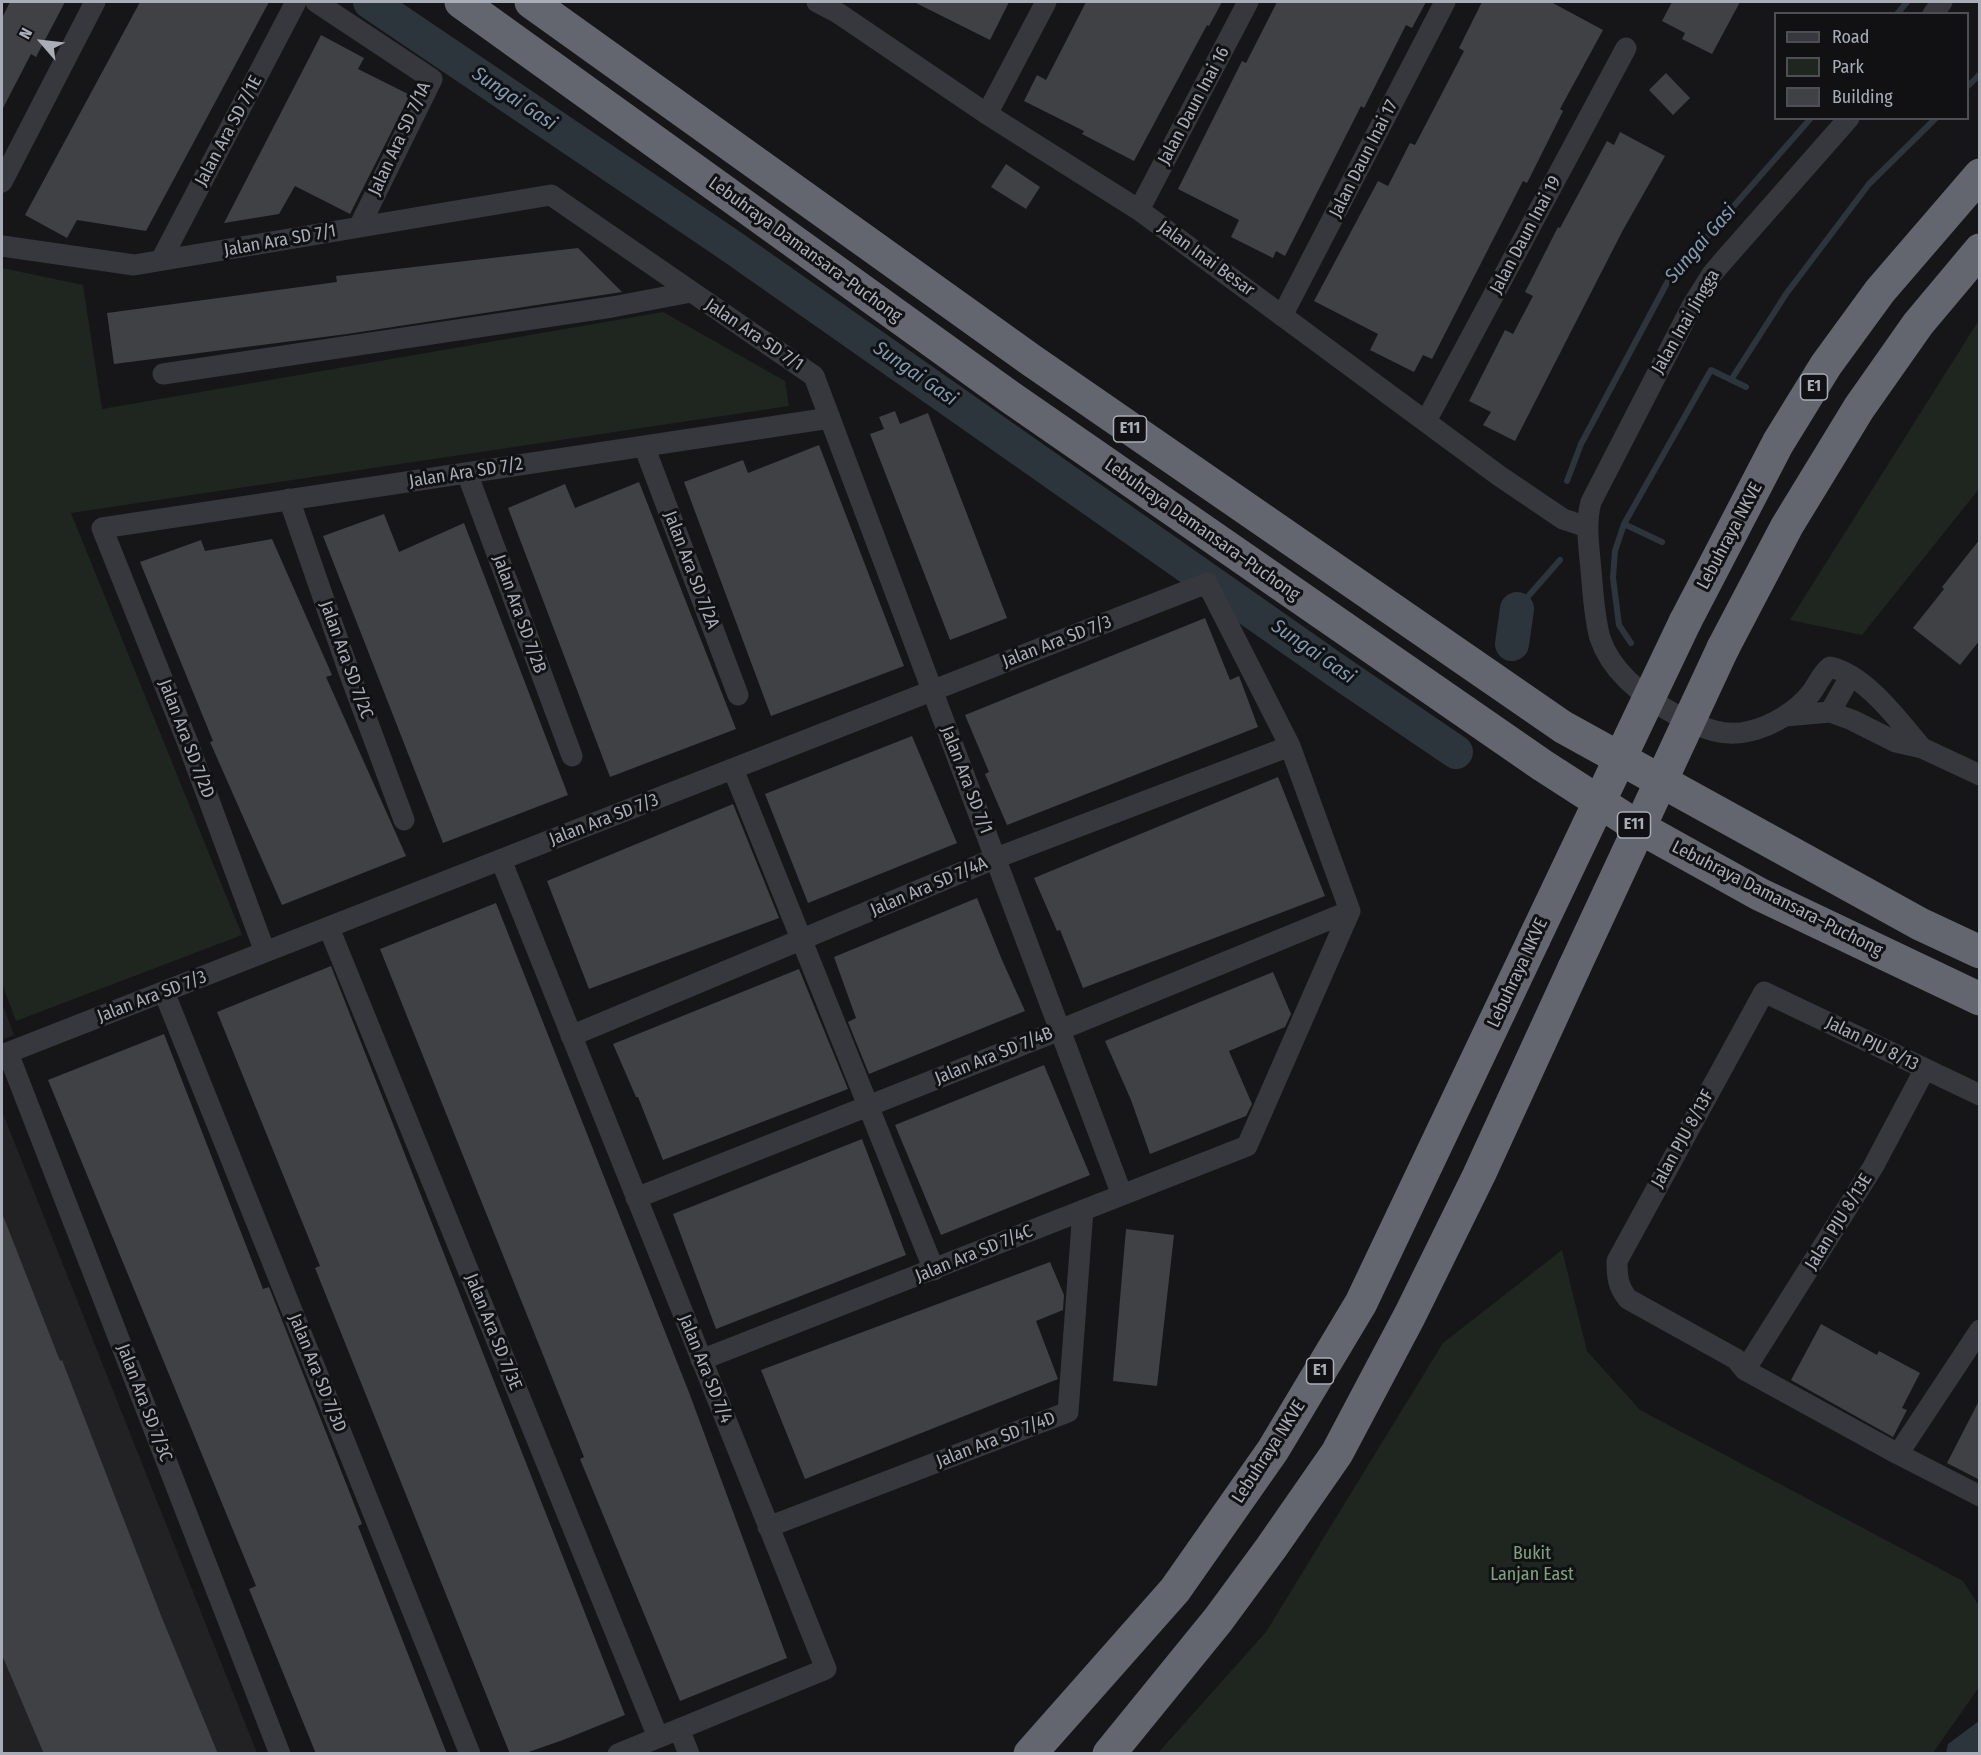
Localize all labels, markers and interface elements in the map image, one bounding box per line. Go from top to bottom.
north arrow [12,12,72,72]
legend [1774,12,1969,120]
text: N [15,25,36,42]
text: Road [1832,26,1869,48]
street label: Jalan Daun Inai 16 [1154,43,1234,169]
text: Park [1832,56,1864,78]
water label: Sungai Gasi [467,62,561,136]
street label: Jalan Ara SD 7/1E [191,72,267,190]
street label: Jalan Ara SD 7/1A [364,79,436,199]
text: Building [1832,86,1893,108]
street label: Jalan Daun Inai 17 [1325,97,1403,221]
street label: Jalan Daun Inai 19 [1486,172,1566,298]
street label: Lebuhraya Damansara–Puchong [704,173,906,327]
water label: Sungai Gasi [1660,200,1742,288]
street label: Jalan Inai Besar [1154,217,1258,301]
street label: Jalan Ara SD 7/1 [222,221,338,261]
street label: Jalan Inai Jingga [1647,266,1725,378]
street label: Jalan Ara SD 7/1 [701,294,807,376]
water label: Sungai Gasi [869,337,961,411]
road number: E1 [1800,374,1828,400]
road number: E11 [1114,416,1146,442]
street label: Jalan Ara SD 7/2 [408,453,524,493]
street label: Lebuhraya Damansara–Puchong [1100,454,1304,606]
street label: Lebuhraya NKVE [1693,479,1767,593]
street label: Jalan Ara SD 7/2A [659,508,723,632]
street label: Jalan Ara SD 7/2B [488,552,550,676]
street label: Jalan Ara SD 7/2C [315,598,377,722]
street label: Jalan Ara SD 7/3 [999,611,1115,673]
water label: Sungai Gasi [1267,615,1359,689]
street label: Jalan Ara SD 7/2D [153,677,219,801]
street label: Jalan Ara SD 7/1 [936,723,996,837]
street label: Jalan Ara SD 7/3 [546,789,662,851]
road number: E11 [1618,812,1650,838]
street label: Lebuhraya Damansara–Puchong [1668,836,1886,962]
street label: Jalan Ara SD 7/4A [867,853,991,921]
street label: Lebuhraya NKVE [1483,915,1553,1031]
street label: Jalan Ara SD 7/3 [94,966,210,1028]
street label: Jalan PJU 8/13 [1822,1012,1922,1076]
street label: Jalan Ara SD 7/4B [932,1023,1056,1089]
street label: Jalan PJU 8/13F [1647,1086,1719,1192]
street label: Jalan PJU 8/13E [1801,1170,1877,1274]
street label: Jalan Ara SD 7/4C [912,1221,1036,1287]
street label: Jalan Ara SD 7/3E [460,1271,526,1393]
street label: Jalan Ara SD 7/3D [283,1311,351,1435]
street label: Jalan Ara SD 7/4 [673,1311,737,1427]
street label: Jalan Ara SD 7/3C [112,1341,176,1465]
road number: E1 [1306,1358,1334,1384]
street label: Lebuhraya NKVE [1228,1397,1310,1507]
street label: Jalan Ara SD 7/4D [933,1407,1059,1473]
park label: Bukit Lanjan East [1490,1543,1574,1586]

